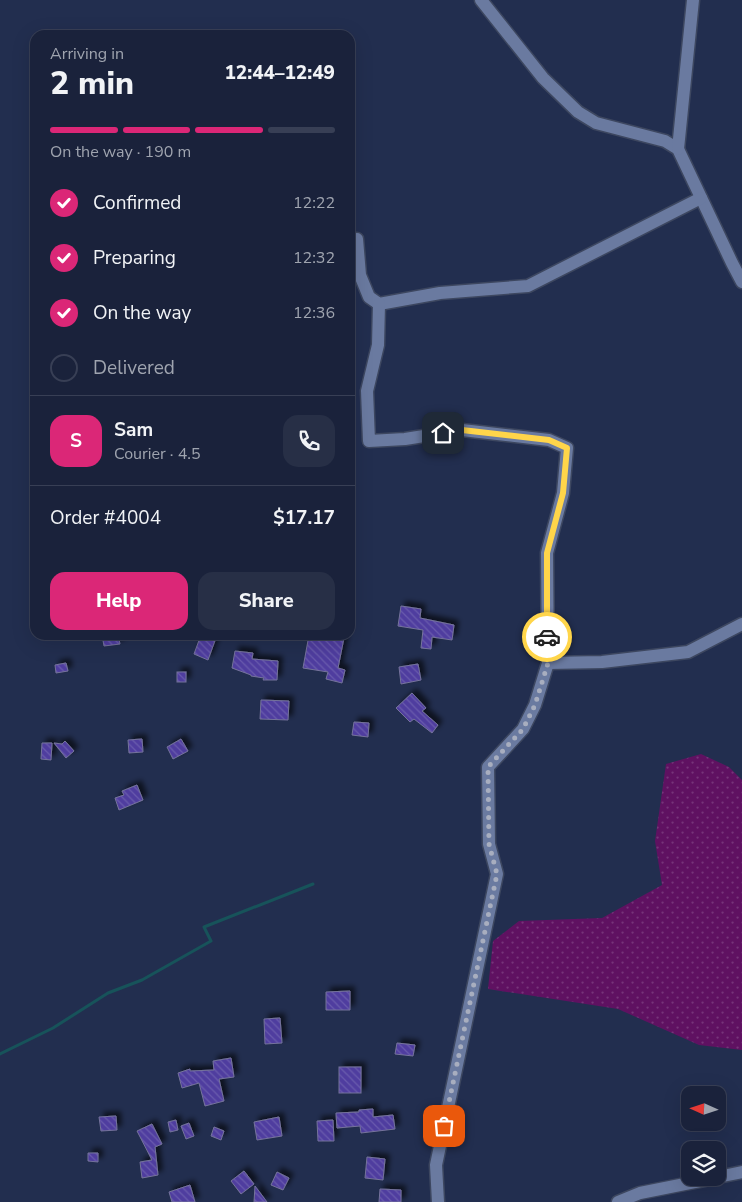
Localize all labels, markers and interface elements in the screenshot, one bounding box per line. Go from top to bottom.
text: Arriving in [50,43,124,65]
text: 12:44–12:49 [224,60,335,86]
text: 2 min [50,62,134,105]
text: On the way · 190 m [50,141,191,163]
icon: check [50,189,78,217]
text: Confirmed [93,190,181,216]
text: 12:22 [293,192,335,214]
icon: check [50,244,78,272]
text: Preparing [93,245,176,271]
text: 12:32 [293,247,335,269]
icon: check [50,299,78,327]
text: On the way [93,300,191,326]
text: 12:36 [293,302,335,324]
text: Delivered [93,355,175,381]
pin [422,412,464,454]
button: phone [283,415,335,467]
text: Sam [114,417,153,443]
icon: home [429,419,457,447]
text: S [70,428,82,454]
text: Courier · 4.5 [114,443,200,465]
text: Order #4004 [50,505,161,531]
text: $17.17 [273,505,335,531]
button: Help [50,572,188,630]
button: Share [198,572,335,630]
courier [522,612,572,662]
icon: car [533,623,561,651]
north arrow [681,1086,726,1131]
map controls [681,1086,726,1186]
pin [423,1105,465,1147]
icon: bag [430,1112,458,1140]
button: layers [681,1141,726,1186]

